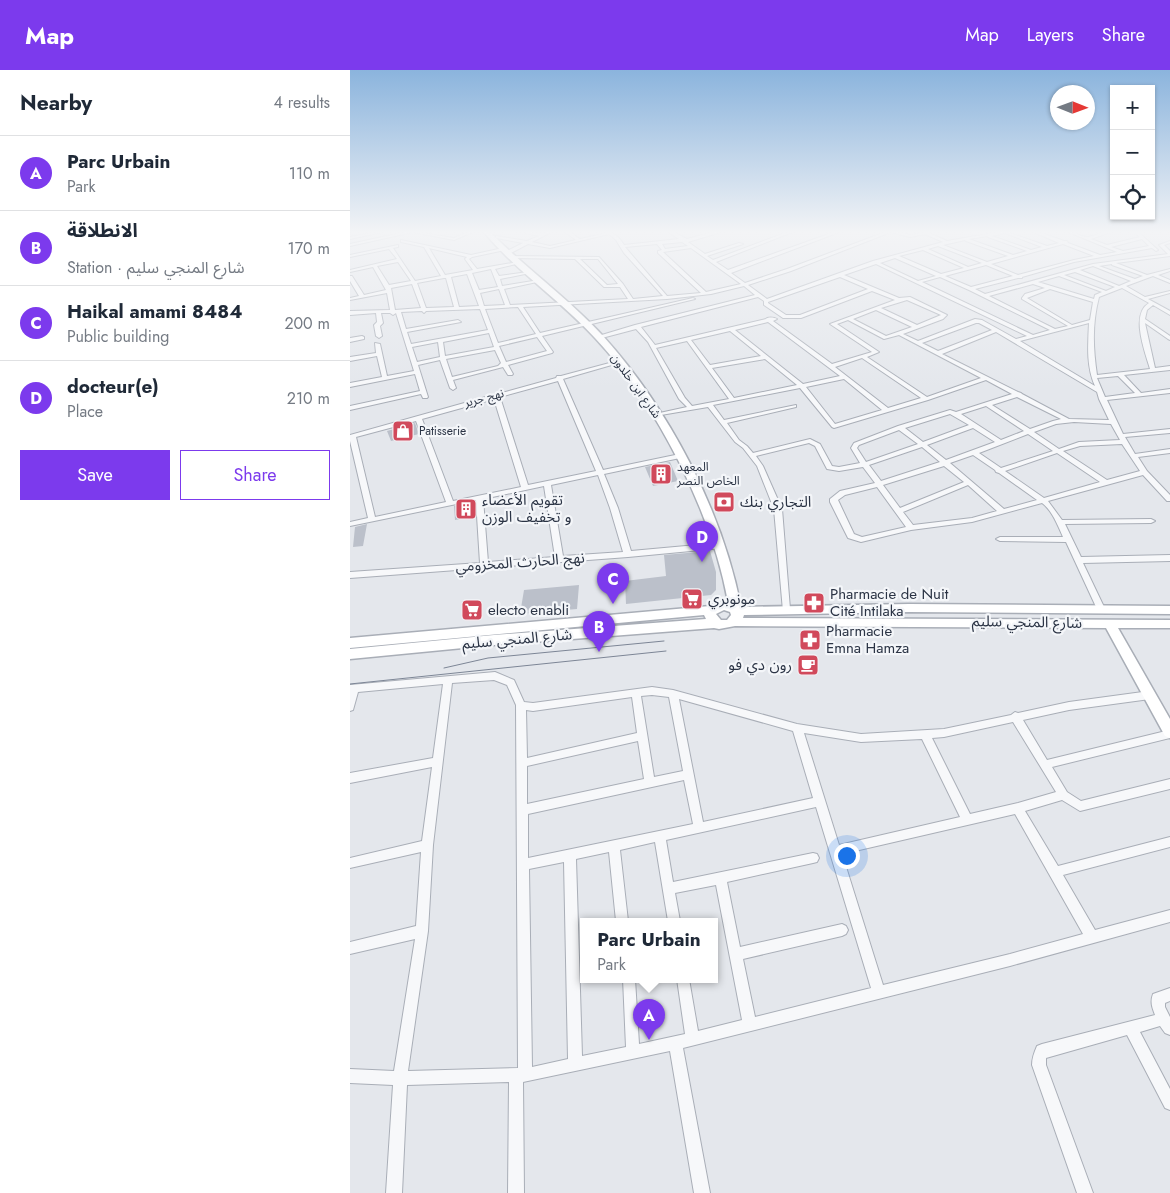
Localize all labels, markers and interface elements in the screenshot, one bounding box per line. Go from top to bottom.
text: Map [25,18,74,53]
text: Map [965,22,999,48]
text: Layers [1027,22,1074,48]
text: Share [1102,22,1145,48]
north arrow [1050,85,1095,130]
map controls [1110,85,1155,220]
button: + [1110,85,1155,130]
text: Nearby [20,88,92,118]
text: 4 results [274,91,330,114]
button: − [1110,130,1155,175]
text: Parc Urbain [67,148,170,175]
text: A [30,162,42,185]
text: 110 m [289,162,330,185]
text: Park [67,175,96,198]
button: locate [1110,175,1155,220]
text: الانطلاقة [67,217,138,244]
text: B [31,237,41,260]
text: 170 m [288,237,330,260]
text: Station · شارع المنجي سليم [67,256,245,279]
text: Haikal amami 8484 [67,298,242,325]
text: C [30,312,42,335]
text: 200 m [284,312,330,335]
text: Public building [67,325,169,348]
street label: شارع ابن خلدون [606,350,666,422]
text: docteur(e) [67,373,159,400]
street label: نهج جرير [461,384,506,412]
text: D [30,387,42,410]
text: 210 m [287,387,330,410]
text: Place [67,400,103,423]
shop icon: Patisserie [391,419,415,443]
place label: Patisserie [419,422,466,440]
button: Save [20,450,170,500]
button: Share [180,450,330,500]
place label: المعهد الخاص النصر [676,458,740,490]
building icon: المعهد الخاص النصر [649,462,673,486]
place label: تقويم الأعضاء و تخفيف الوزن [482,489,572,528]
bank icon: التجاري بنك [712,490,736,514]
place label: التجاري بنك [740,491,811,513]
building icon: تقويم الأعضاء و تخفيف الوزن [454,497,478,521]
pin: D [686,521,718,562]
street label: نهج الحارث المخزومي [455,547,585,578]
pin: C [597,563,629,604]
place label: Pharmacie de Nuit Cité Intilaka [830,583,949,622]
supermarket icon: مونوبري [680,587,704,611]
place label: مونوبري [708,588,755,610]
pharmacy icon: Pharmacie de Nuit Cité Intilaka [802,591,826,615]
supermarket icon: electo enabli [460,598,484,622]
place label: electo enabli [488,599,569,621]
street label: شارع المنجي سليم [972,610,1083,635]
pin: B [583,611,615,652]
place label: Pharmacie Emna Hamza [826,620,909,659]
street label: شارع المنجي سليم [461,623,573,656]
pharmacy icon: Pharmacie Emna Hamza [798,628,822,652]
cafe icon: رون دي فو [796,653,820,677]
place label: رون دي فو [728,654,792,676]
your location [834,843,860,869]
popup [580,918,718,983]
text: Parc Urbain [597,926,701,953]
text: Park [597,953,626,976]
pin: A [633,999,665,1040]

